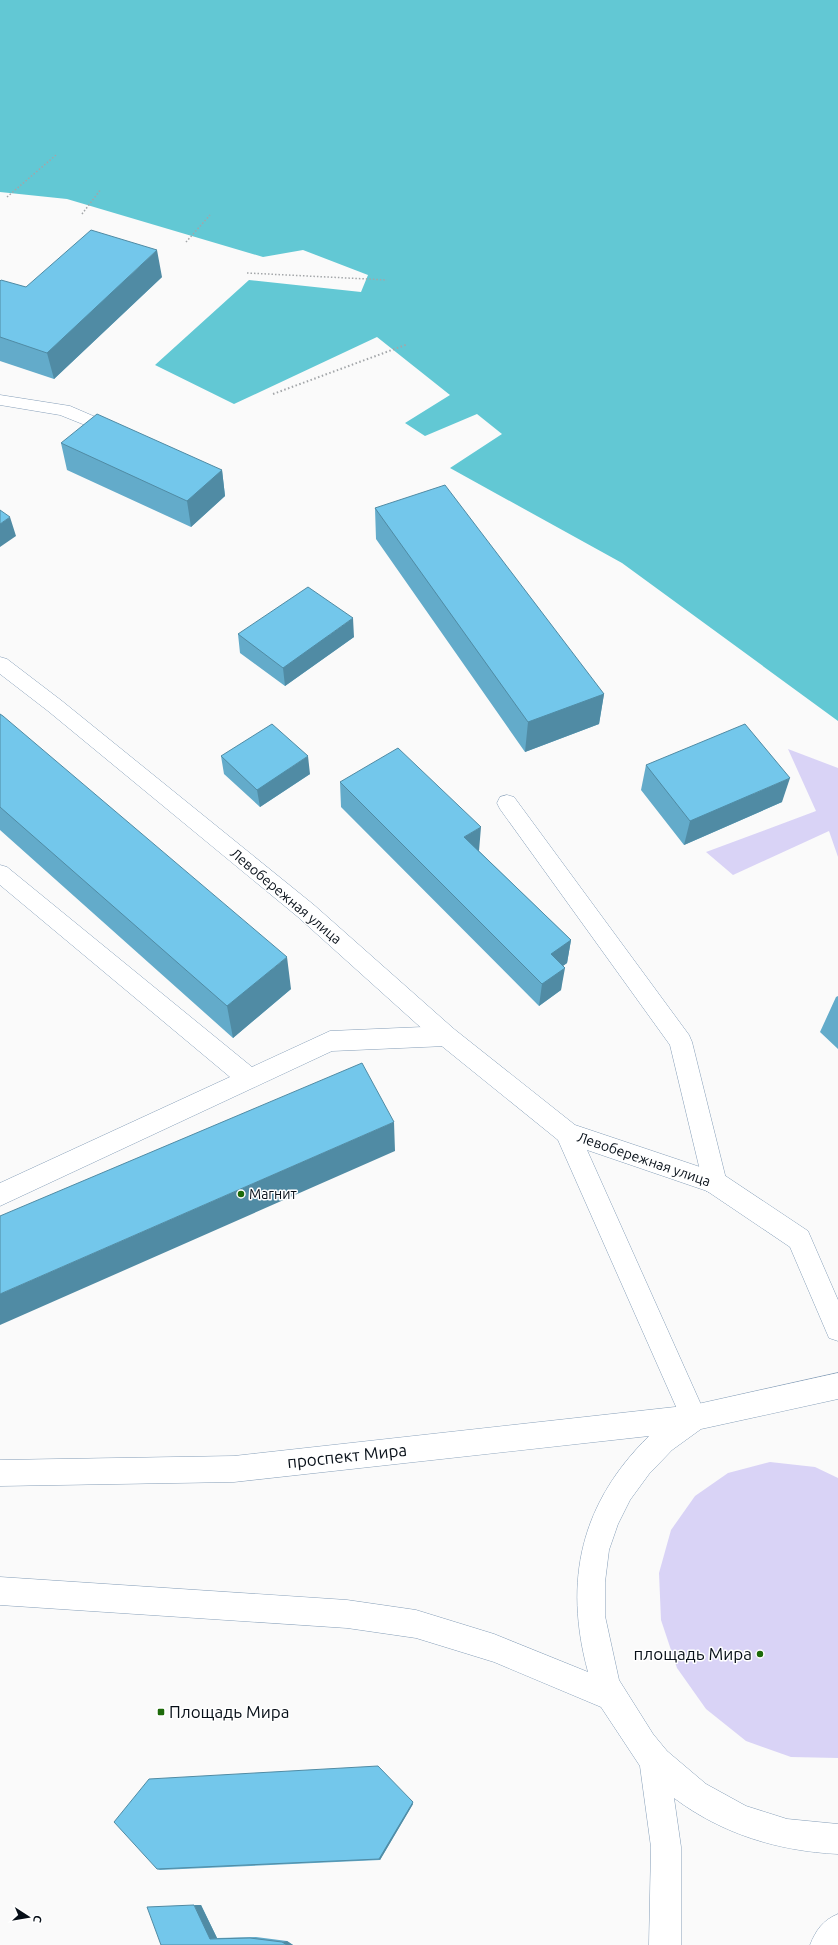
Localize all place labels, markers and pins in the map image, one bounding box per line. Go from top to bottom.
place label: Магнит [249,1186,297,1202]
marker: Магнит [236,1189,246,1199]
place label: площадь Мира [634,1644,752,1663]
marker: площадь Мира [755,1649,765,1659]
place label: Площадь Мира [169,1702,289,1721]
marker: Площадь Мира [156,1707,166,1717]

